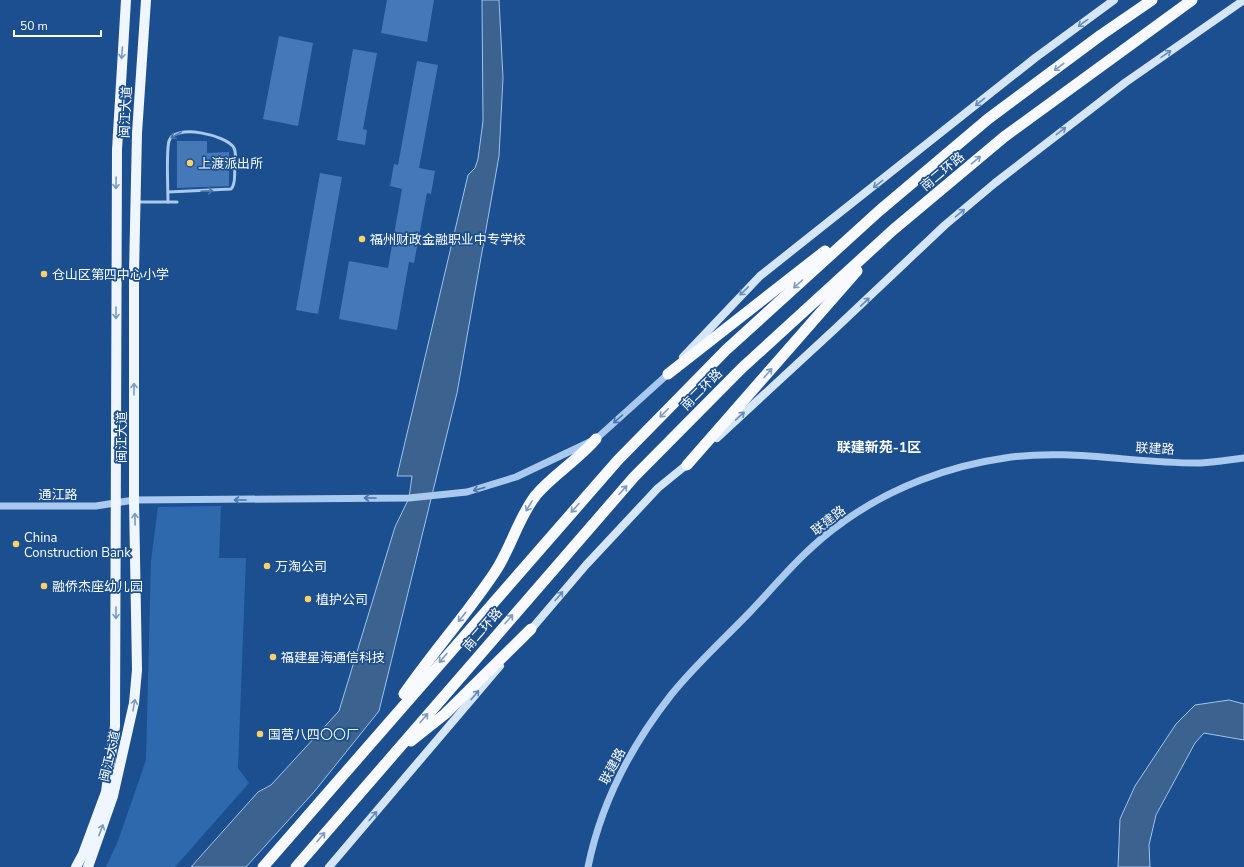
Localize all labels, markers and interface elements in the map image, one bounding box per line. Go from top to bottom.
scale bar [14,12,101,38]
text: 50 m [20,18,48,34]
one-way arrow [1077,19,1088,27]
one-way arrow [119,46,126,59]
one-way arrow [1160,50,1171,58]
one-way arrow [1053,62,1064,71]
street label: 闽江大道 [116,86,136,138]
one-way arrow [974,98,985,107]
one-way arrow [1056,127,1067,136]
one-way arrow [170,132,182,139]
street label: 南二环路 [917,148,968,195]
place label: 上渡派出所 [198,155,263,173]
one-way arrow [971,156,982,165]
marker: 上渡派出所 [185,158,195,168]
one-way arrow [112,176,120,189]
one-way arrow [873,179,884,188]
one-way arrow [200,187,213,195]
one-way arrow [954,209,964,218]
place label: 福州财政金融职业中专学校 [370,231,526,249]
marker: 福州财政金融职业中专学校 [357,234,367,244]
place label: 仓山区第四中心小学 [52,266,169,284]
marker: 仓山区第四中心小学 [39,269,49,279]
one-way arrow [793,280,803,289]
one-way arrow [739,287,749,296]
one-way arrow [860,297,870,306]
one-way arrow [112,306,120,319]
street label: 南二环路 [677,365,726,414]
one-way arrow [763,368,772,378]
one-way arrow [130,383,138,396]
one-way arrow [659,408,669,418]
street label: 闽江大道 [113,411,131,463]
one-way arrow [735,412,745,421]
one-way arrow [614,414,624,423]
district label: 联建新苑-1区 [837,438,921,457]
street label: 联建路 [1135,439,1175,459]
one-way arrow [472,485,485,493]
one-way arrow [618,485,627,495]
street label: 通江路 [38,486,78,504]
one-way arrow [364,494,377,502]
one-way arrow [234,496,247,503]
one-way arrow [525,500,533,512]
street label: 联建路 [808,502,850,540]
one-way arrow [570,503,580,513]
one-way arrow [131,513,138,526]
place label: China Construction Bank [24,529,131,562]
marker: China Construction Bank [11,539,21,549]
place label: 万淘公司 [275,558,327,576]
marker: 万淘公司 [262,561,272,571]
place label: 融侨杰座幼儿园 [52,578,143,596]
marker: 融侨杰座幼儿园 [39,581,49,591]
place label: 植护公司 [316,591,368,609]
one-way arrow [555,591,564,602]
marker: 植护公司 [303,594,313,604]
street label: 南二环路 [459,604,507,655]
one-way arrow [112,606,120,619]
one-way arrow [458,611,467,622]
one-way arrow [505,614,514,625]
place label: 福建星海通信科技 [281,649,385,667]
marker: 福建星海通信科技 [268,652,278,662]
one-way arrow [438,653,448,663]
one-way arrow [470,691,479,701]
one-way arrow [130,699,138,712]
one-way arrow [420,712,429,723]
place label: 国营八四〇〇厂 [268,726,359,744]
street label: 闽江大道 [95,729,125,784]
marker: 国营八四〇〇厂 [255,729,265,739]
street label: 联建路 [596,745,630,788]
one-way arrow [368,811,377,821]
one-way arrow [98,824,105,837]
one-way arrow [317,832,326,843]

